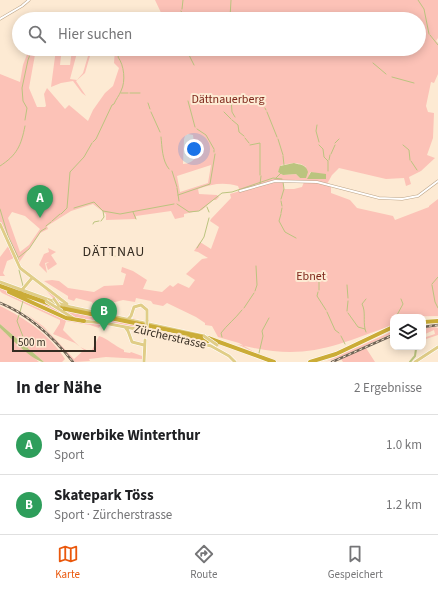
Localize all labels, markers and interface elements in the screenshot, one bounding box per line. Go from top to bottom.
search box [12,12,426,56]
icon: search [26,23,48,45]
text: Hier suchen [58,24,132,45]
park label: Dättnauerberg [191,91,265,108]
your location [184,139,204,159]
pin: A [27,185,53,218]
district label: DÄTTNAU [83,242,145,262]
park label: Ebnet [296,268,326,285]
pin: B [91,298,117,331]
map controls [390,314,426,350]
button: layers [390,314,426,350]
street label: Zürcherstrasse [132,320,208,354]
scale bar [12,334,96,353]
text: 500 m [18,335,46,350]
text: In der Nähe [16,376,102,400]
text: 2 Ergebnisse [354,379,422,397]
text: Powerbike Winterthur [54,425,200,446]
text: A [25,436,33,454]
text: 1.0 km [386,436,422,454]
text: Sport [54,446,84,464]
text: Skatepark Töss [54,485,154,506]
text: B [25,496,33,514]
text: 1.2 km [386,496,422,514]
text: Sport · Zürcherstrasse [54,506,172,524]
tab: Karte [55,543,80,582]
tab: Route [190,543,217,582]
tab: Gespeichert [328,543,383,582]

